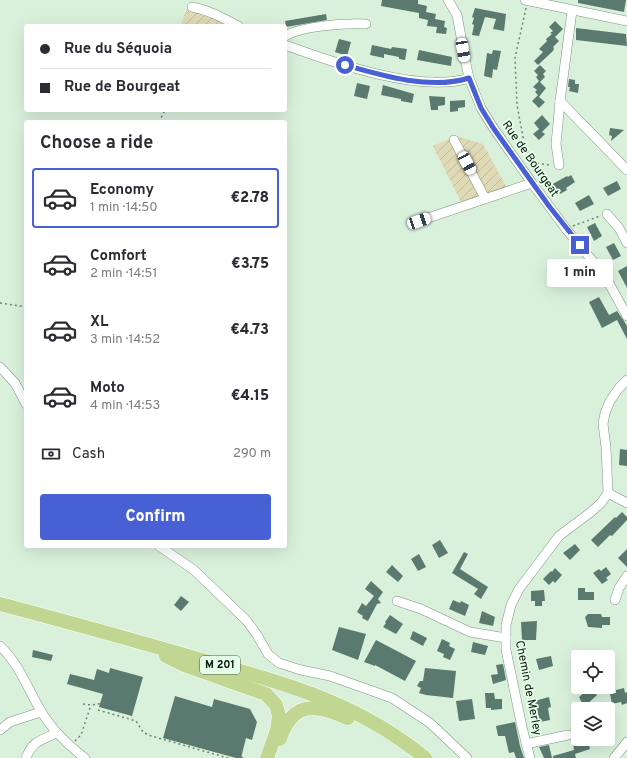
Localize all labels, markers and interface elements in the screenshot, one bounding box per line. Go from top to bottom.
car [455,37,471,63]
text: Rue du Séquoia [64,40,172,59]
route start [336,56,354,74]
text: Rue de Bourgeat [64,78,180,97]
street label: Rue de Bourgeat [498,118,562,200]
text: Choose a ride [40,132,153,155]
car [456,150,478,176]
icon: car [42,180,78,216]
text: Economy [90,181,154,200]
text: €2.78 [231,189,269,208]
text: 1 min · 14:50 [90,200,158,216]
car [406,211,432,231]
route end [571,236,589,254]
icon: car [42,246,78,282]
text: Comfort [90,247,147,266]
text: €3.75 [231,255,269,274]
callout: 1 min [547,259,613,287]
text: 1 min [564,265,596,281]
text: 2 min · 14:51 [90,266,157,282]
icon: car [42,312,78,348]
text: XL [90,313,108,332]
text: €4.73 [230,321,269,340]
text: 3 min · 14:52 [90,332,160,348]
icon: car [42,378,78,414]
text: Moto [90,379,125,398]
text: €4.15 [231,387,269,406]
text: 4 min · 14:53 [90,398,160,414]
icon: cash [40,443,62,465]
text: Cash [72,445,105,464]
text: 290 m [233,446,271,462]
button: Confirm [40,494,271,540]
street label: Chemin de Merley [511,639,545,737]
map controls [571,650,615,746]
button: locate [571,650,615,694]
road number: M 201 [200,656,240,674]
button: layers [571,702,615,746]

